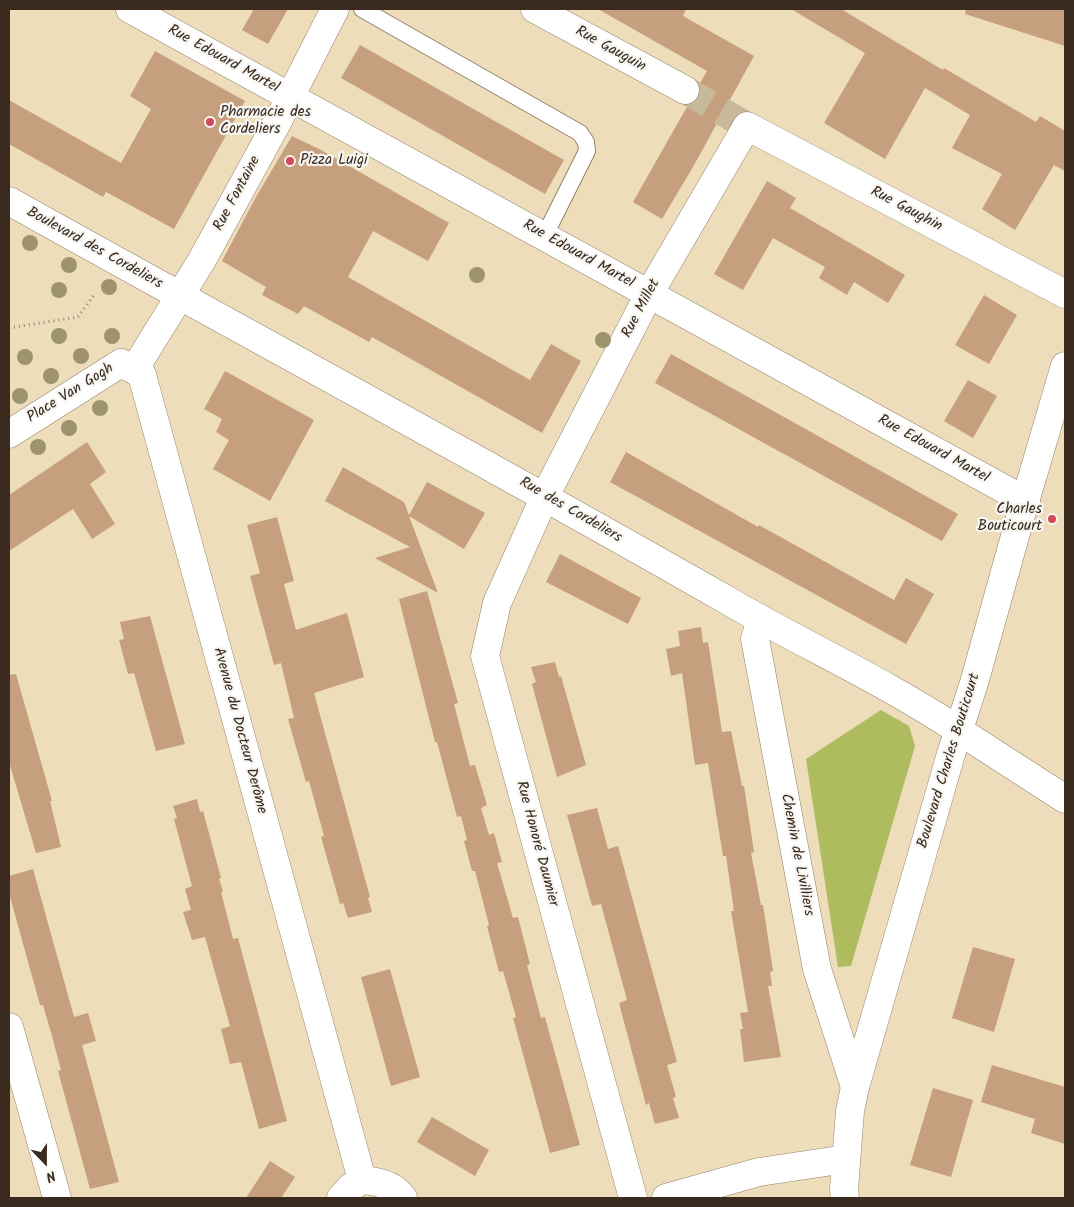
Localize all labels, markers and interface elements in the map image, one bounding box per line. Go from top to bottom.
street label: Rue Edouard Martel [164,22,282,98]
street label: Rue Gauguin [572,23,648,77]
place label: Pharmacie des Cordeliers [220,104,311,139]
marker: Pharmacie des Cordeliers [204,116,216,128]
place label: Pizza Luigi [300,152,368,170]
street label: Rue Fontaine [211,153,265,235]
marker: Pizza Luigi [284,155,296,167]
street label: Rue Gaughin [867,184,945,236]
street label: Boulevard des Cordeliers [23,204,165,294]
street label: Rue Edouard Martel [519,217,637,293]
street label: Rue Millet [619,276,665,342]
street label: Place Van Gogh [24,360,118,428]
street label: Rue Edouard Martel [874,412,992,488]
street label: Rue des Cordeliers [515,474,625,548]
place label: Charles Bouticourt [978,501,1042,536]
marker: Charles Bouticourt [1046,513,1058,525]
street label: Avenue du Docteur Derôme [208,646,270,816]
street label: Boulevard Charles Bouticourt [915,671,985,851]
street label: Rue Honoré Daumier [511,779,561,909]
street label: Chemin de Livilliers [775,792,817,918]
north arrow [20,1137,70,1187]
text: N [42,1164,59,1188]

